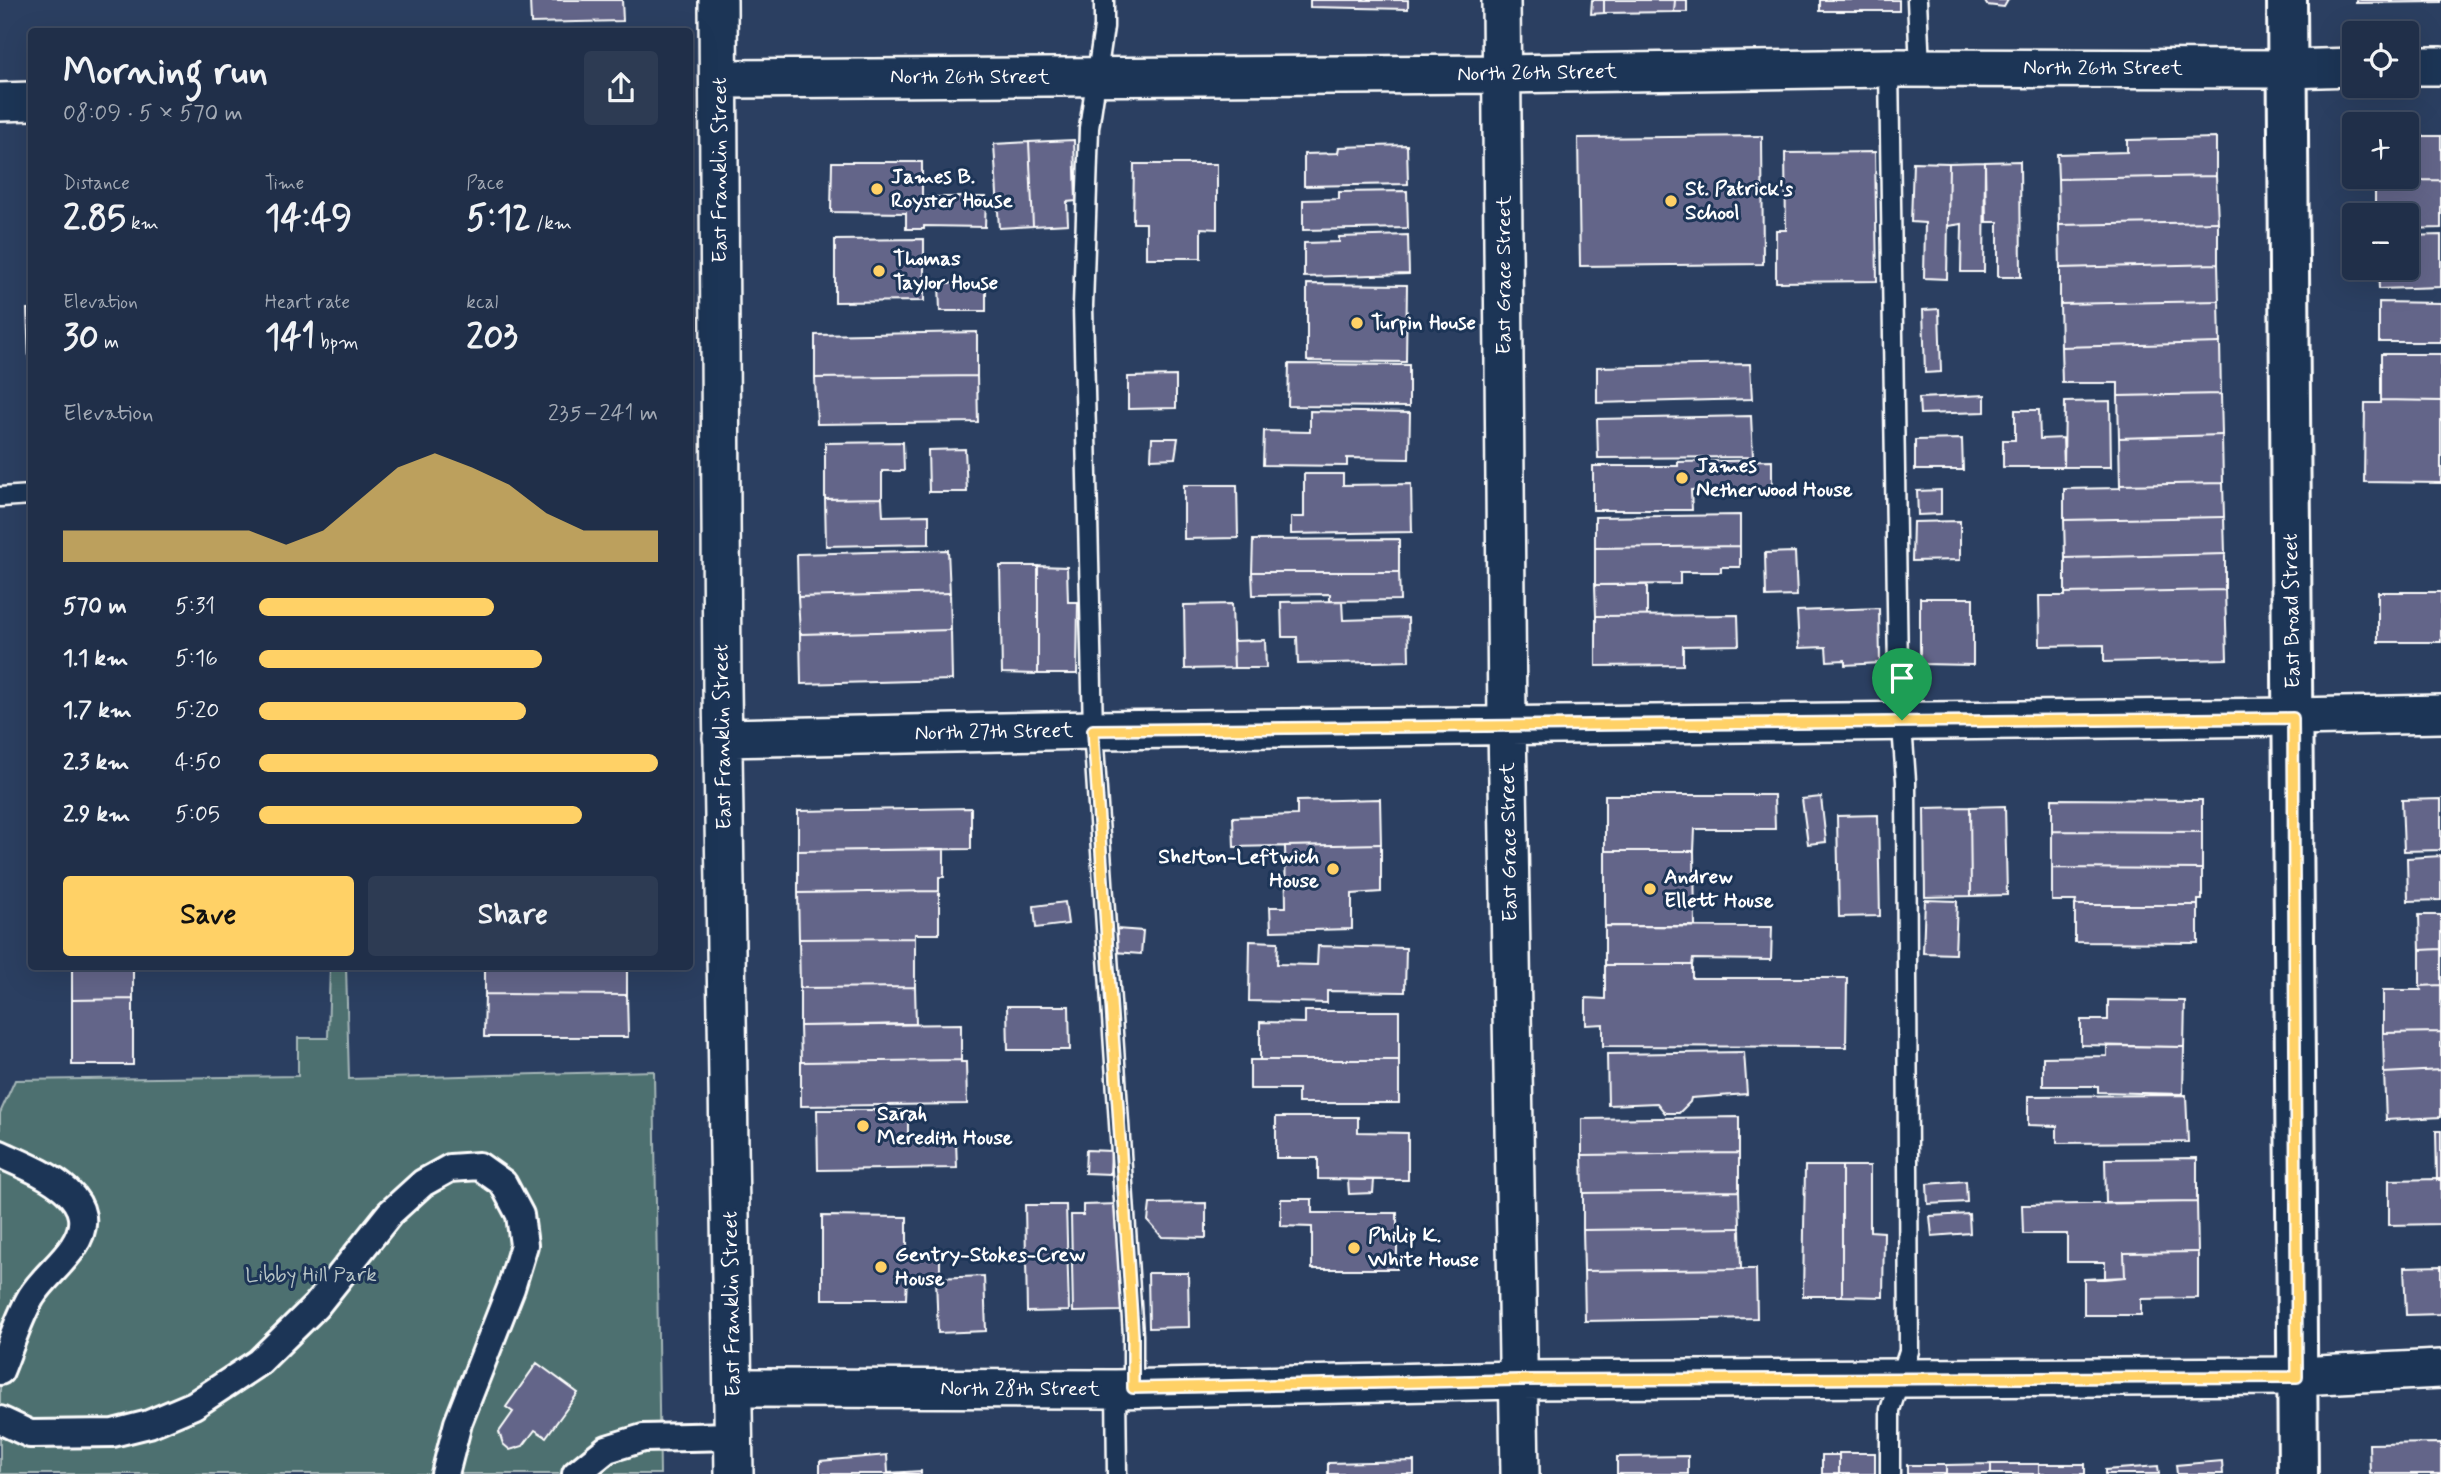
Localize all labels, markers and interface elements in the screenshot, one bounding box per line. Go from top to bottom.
map controls [2342,21,2419,280]
button: locate [2342,21,2419,98]
text: Morning run [63,48,268,97]
button: share [584,51,658,125]
street label: North 26th Street [2023,54,2184,82]
street label: North 26th Street [1457,58,1618,88]
street label: North 26th Street [890,63,1051,91]
street label: East Franklin Street [706,77,734,263]
text: 08:09 · 5 × 570 m [63,99,243,129]
button: + [2342,112,2419,189]
place label: James B. Royster House [891,163,1014,215]
text: Distance [63,171,130,196]
text: Time [265,171,304,196]
text: Pace [466,171,504,196]
place label: St. Patrick's School [1685,175,1794,227]
marker: James B. Royster House [869,181,885,197]
marker: St. Patrick's School [1663,193,1679,209]
street label: East Grace Street [1490,195,1518,355]
text: 2.85 [63,196,126,242]
text: 14:49 [265,196,352,242]
text: 5:12 [466,196,531,242]
button: − [2342,203,2419,280]
text: km [126,211,159,236]
text: /km [531,211,572,236]
place label: Thomas Taylor House [893,245,998,297]
marker: Thomas Taylor House [871,263,887,279]
text: Elevation [63,290,138,315]
text: Heart rate [265,290,350,315]
text: kcal [466,290,498,315]
place label: Turpin House [1371,309,1476,337]
text: 30 [63,315,99,361]
text: 141 [265,315,315,361]
text: 203 [466,315,518,361]
marker: Turpin House [1349,315,1365,331]
text: m [99,330,119,355]
text: bpm [315,330,359,355]
text: Elevation [63,399,154,429]
text: 235–241 m [548,399,658,429]
place label: James Netherwood House [1696,452,1853,504]
marker: James Netherwood House [1674,470,1690,486]
street label: East Broad Street [2277,533,2307,689]
text: 570 m [63,592,127,622]
text: 5:31 [175,592,215,622]
text: 1.1 km [63,644,128,674]
text: 5:16 [175,644,218,674]
street label: East Franklin Street [707,644,739,830]
pin [1872,648,1932,720]
icon: arrive [1883,659,1921,697]
text: 1.7 km [63,696,132,726]
text: 5:20 [175,696,219,726]
street label: North 27th Street [914,717,1074,747]
text: 2.3 km [63,748,129,778]
text: 4:50 [175,748,221,778]
street label: East Grace Street [1494,761,1524,922]
text: 2.9 km [63,800,130,830]
text: 5:05 [175,800,220,830]
place label: Shelton-Leftwich House [1158,843,1319,895]
marker: Shelton-Leftwich House [1325,861,1341,877]
place label: Andrew Ellett House [1664,863,1774,915]
button: Save [63,876,354,956]
button: Share [368,876,658,956]
marker: Andrew Ellett House [1642,881,1658,897]
place label: Sarah Meredith House [877,1100,1013,1152]
marker: Sarah Meredith House [855,1118,871,1134]
street label: East Franklin Street [716,1211,748,1397]
place label: Philip K. White House [1367,1222,1479,1274]
marker: Philip K. White House [1346,1240,1362,1256]
place label: Gentry-Stokes-Crew House [895,1241,1086,1293]
marker: Gentry-Stokes-Crew House [873,1259,889,1275]
park label: Libby Hill Park [245,1261,377,1289]
street label: North 28th Street [940,1375,1100,1403]

